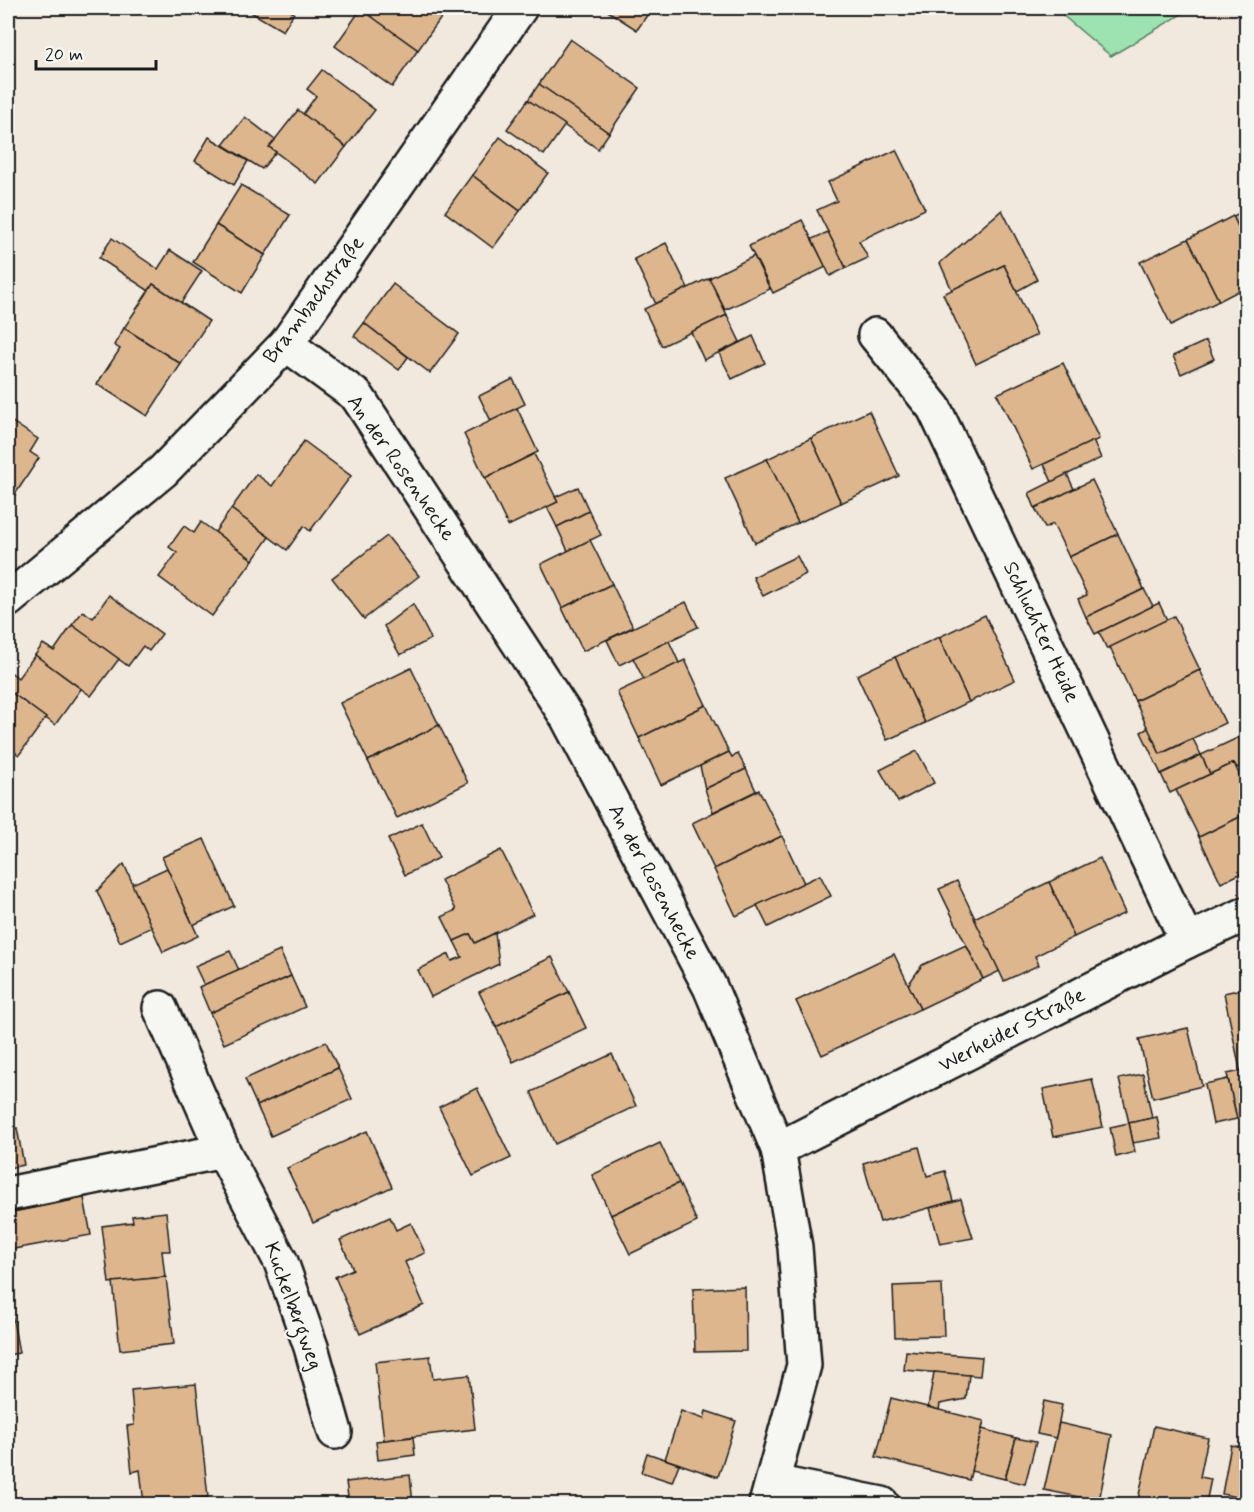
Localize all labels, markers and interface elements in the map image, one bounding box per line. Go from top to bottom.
scale bar [36,33,156,71]
text: 20 m [45,43,83,67]
street label: Brambachstraße [257,231,371,369]
street label: An der Rosenhecke [340,389,462,547]
street label: Schluchter Heide [996,557,1086,707]
street label: An der Rosenhecke [601,799,707,965]
street label: Werheider Straße [934,981,1090,1079]
street label: Kuckelbergweg [255,1238,329,1374]

